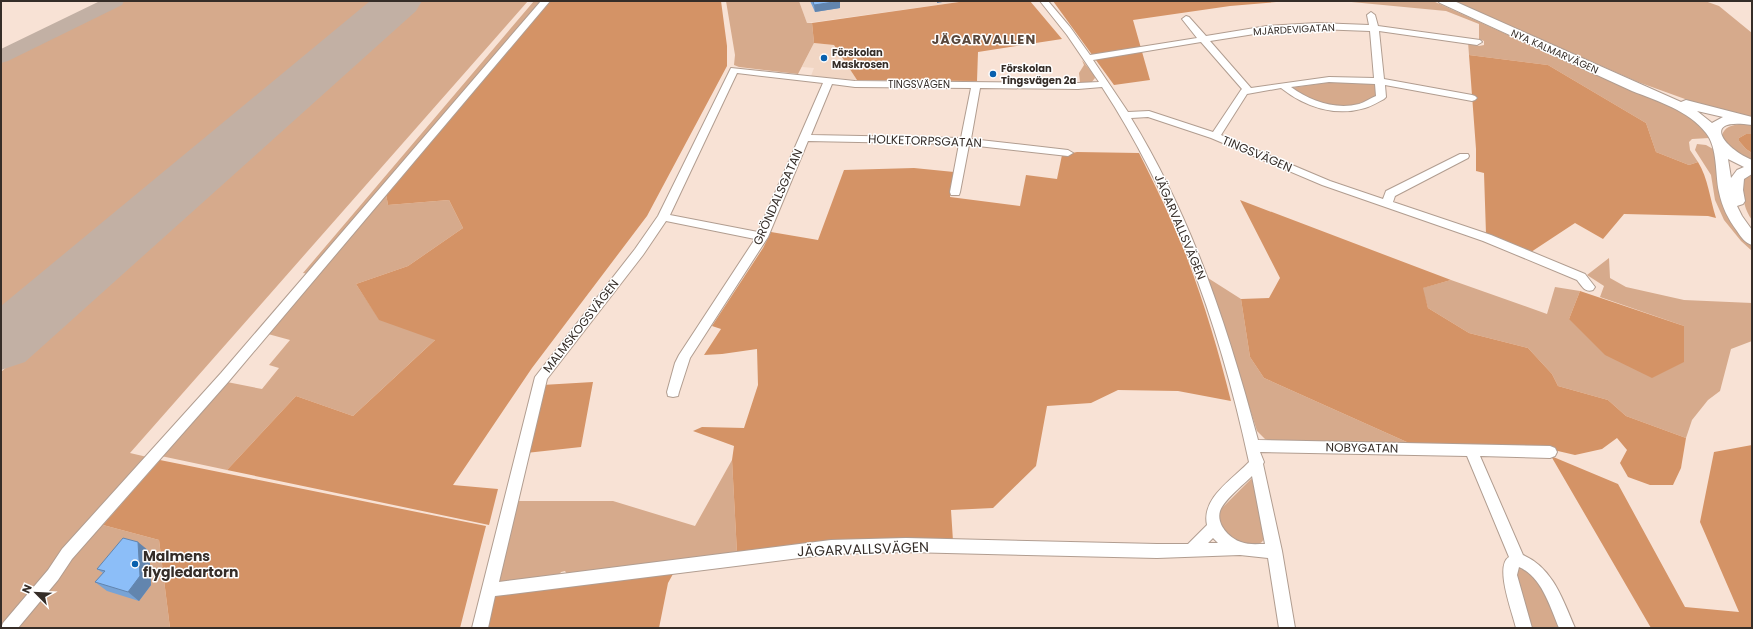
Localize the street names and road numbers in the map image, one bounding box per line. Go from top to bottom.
street label: MJÄRDEVIGATAN [1253,20,1335,39]
street label: NYA KALMARVÄGEN [1509,25,1601,77]
street label: TINGSVÄGEN [888,77,950,92]
street label: HOLKETORPSGATAN [868,130,982,151]
street label: TINGSVÄGEN [1220,131,1295,176]
street label: GRÖNDALSGATAN [749,146,806,248]
street label: JÄGARVALLSVÄGEN [1151,172,1210,282]
street label: MALMSKOGSVÄGEN [539,275,622,376]
street label: NOBYGATAN [1326,438,1398,457]
street label: JÄGARVALLSVÄGEN [797,537,929,561]

